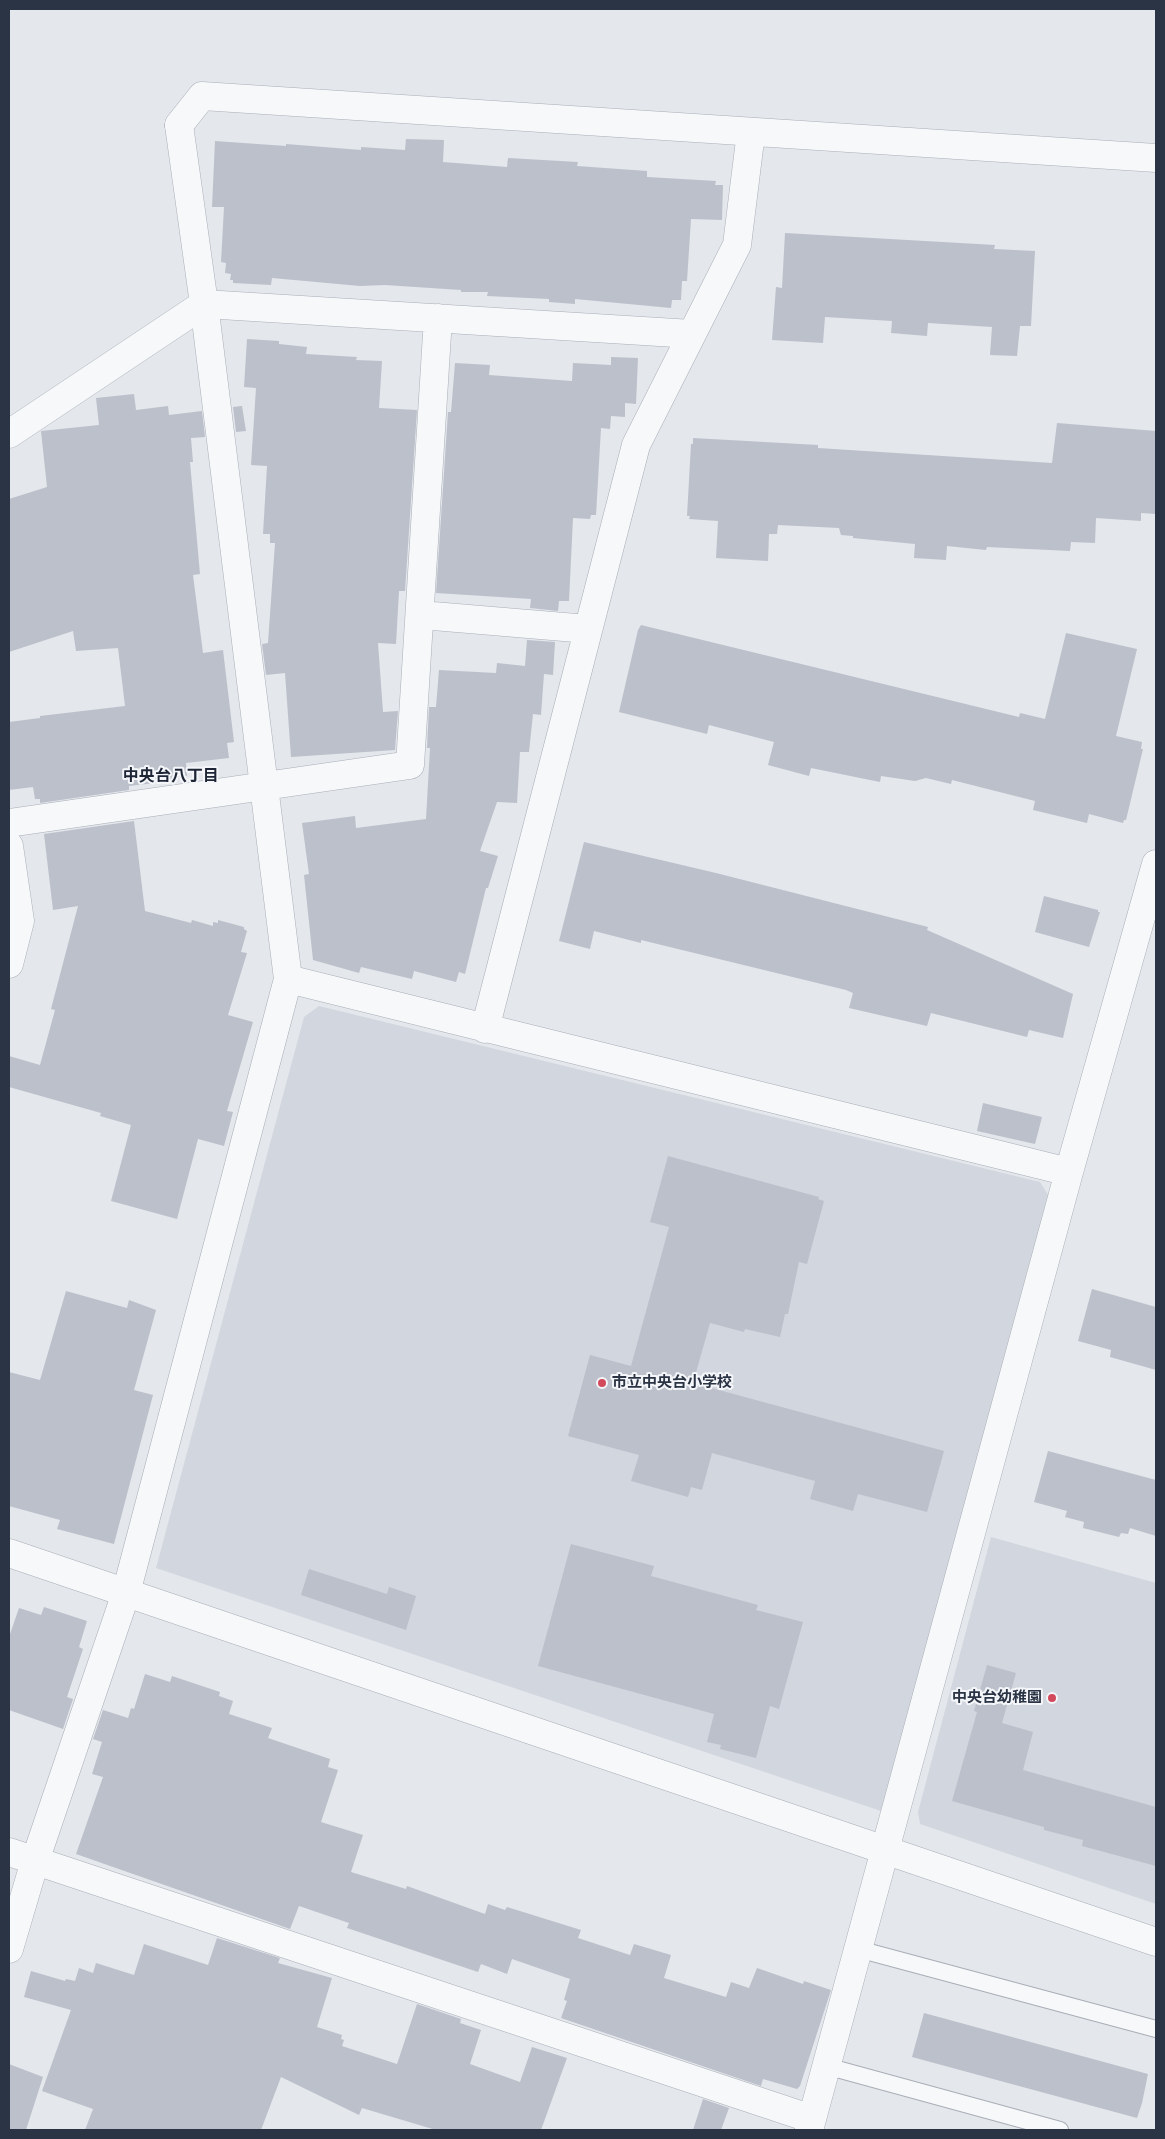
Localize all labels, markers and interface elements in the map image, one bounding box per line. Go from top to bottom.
district label: 中央台八丁目 [123,767,219,787]
place label: 市立中央台小学校 [612,1374,732,1392]
marker: 市立中央台小学校 [596,1377,608,1389]
place label: 中央台幼稚園 [952,1689,1042,1707]
marker: 中央台幼稚園 [1046,1692,1058,1704]

